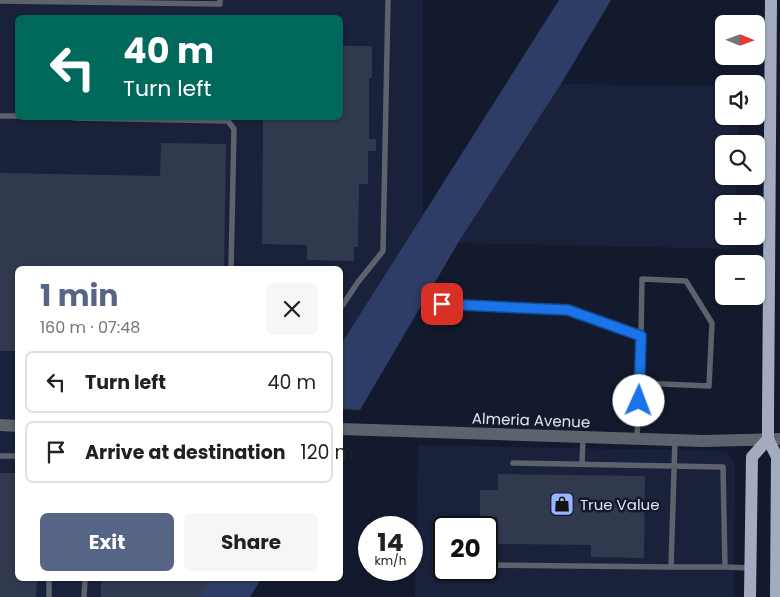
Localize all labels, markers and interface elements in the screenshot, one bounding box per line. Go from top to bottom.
north arrow [715,15,765,65]
map controls [715,15,765,305]
text: 40 m [123,26,214,75]
icon: left [40,35,105,100]
text: Turn left [123,73,211,104]
button: sound [715,75,765,125]
button: search [715,135,765,185]
button: + [715,195,765,245]
button: − [715,255,765,305]
text: 1 min [40,274,118,317]
button: close [266,283,318,335]
pin [421,283,463,325]
icon: arrive [428,290,456,318]
text: 160 m · 07:48 [40,316,140,339]
icon: left [42,368,70,396]
text: Turn left [85,369,166,396]
text: 40 m [267,369,316,396]
position arrow [612,374,664,426]
street label: Almeria Avenue [472,407,590,433]
icon: arrive [42,438,70,466]
text: Arrive at destination [85,439,286,466]
text: 120 m [301,439,354,466]
shop icon: True Value [549,491,575,517]
place label: True Value [580,494,660,515]
button: Exit [40,513,174,571]
button: Share [184,513,318,571]
speed limit sign: 20 [433,516,498,581]
text: 14 [377,525,404,560]
text: km/h [375,552,406,569]

